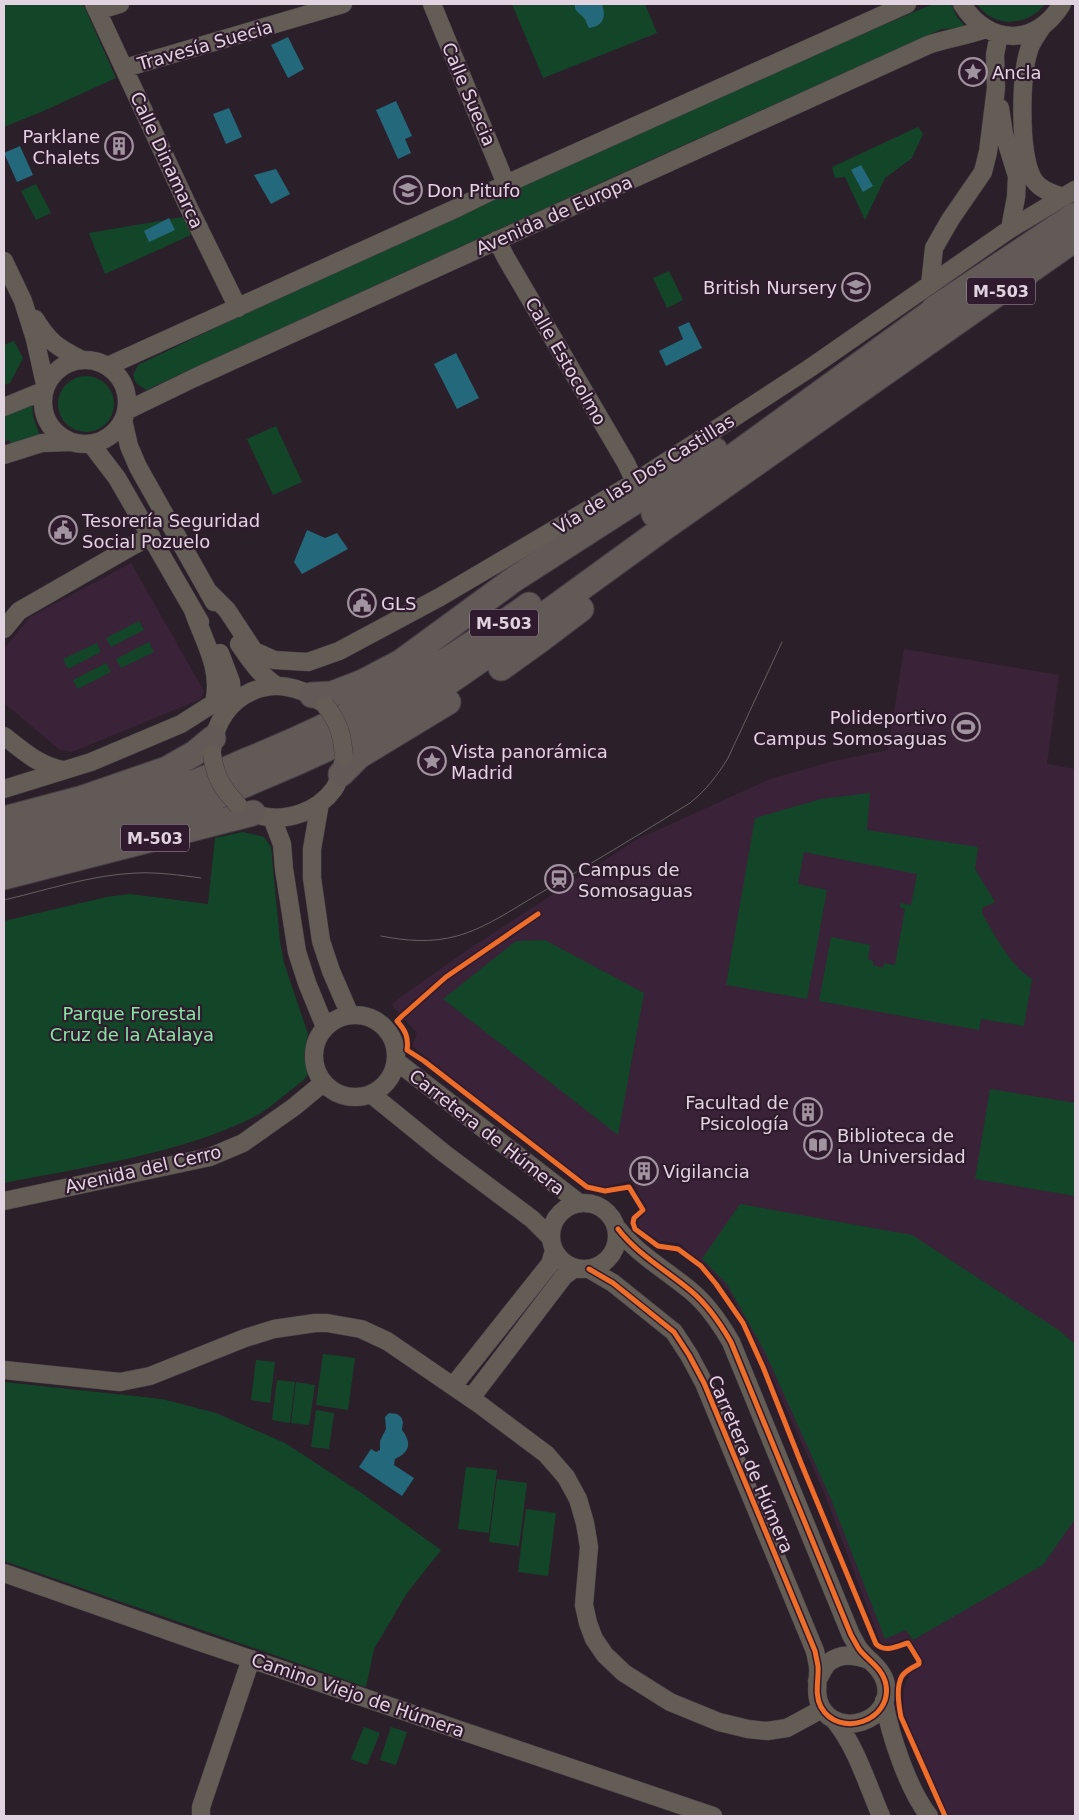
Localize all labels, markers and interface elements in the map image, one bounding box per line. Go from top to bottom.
street label: Travesía Suecia [134,16,275,75]
street label: Calle Suecia [438,39,500,149]
place icon: Ancla [958,57,988,87]
place label: Ancla [992,62,1042,83]
street label: Calle Dinamarca [126,88,208,232]
place label: Parklane Chalets [23,126,100,168]
building icon: Parklane Chalets [104,131,134,161]
street label: Avenida de Europa [473,171,635,259]
school or university icon: Don Pitufo [393,175,423,205]
place label: Don Pitufo [427,180,520,201]
school or university icon: British Nursery [841,272,871,302]
place label: British Nursery [703,277,837,298]
road number: M-503 [967,278,1035,304]
street label: Calle Estocolmo [521,294,611,428]
street label: Vía de las Dos Castillas [550,410,738,538]
place label: Tesorería Seguridad Social Pozuelo [81,510,260,552]
public building icon: Tesorería Seguridad Social Pozuelo [48,515,78,545]
public building icon: GLS [347,588,377,618]
place label: GLS [381,593,416,614]
road number: M-503 [470,610,538,636]
place label: Polideportivo Campus Somosaguas [753,707,947,749]
sports icon: Polideportivo Campus Somosaguas [951,712,981,742]
place label: Vista panorámica Madrid [451,741,608,783]
place icon: Vista panorámica Madrid [417,746,447,776]
road number: M-503 [121,824,189,851]
place label: Campus de Somosaguas [578,859,693,901]
station icon: Campus de Somosaguas [544,864,574,894]
park label: Parque Forestal Cruz de la Atalaya [50,1003,214,1045]
street label: Carretera de Húmera [405,1065,569,1199]
place label: Facultad de Psicología [685,1092,789,1134]
building icon: Facultad de Psicología [793,1097,823,1127]
place label: Biblioteca de la Universidad [837,1125,966,1167]
library icon: Biblioteca de la Universidad [803,1130,833,1160]
street label: Avenida del Cerro [63,1141,223,1197]
building icon: Vigilancia [629,1156,659,1186]
place label: Vigilancia [663,1161,750,1182]
street label: Carretera de Húmera [704,1372,798,1556]
street label: Camino Viejo de Húmera [249,1649,467,1741]

